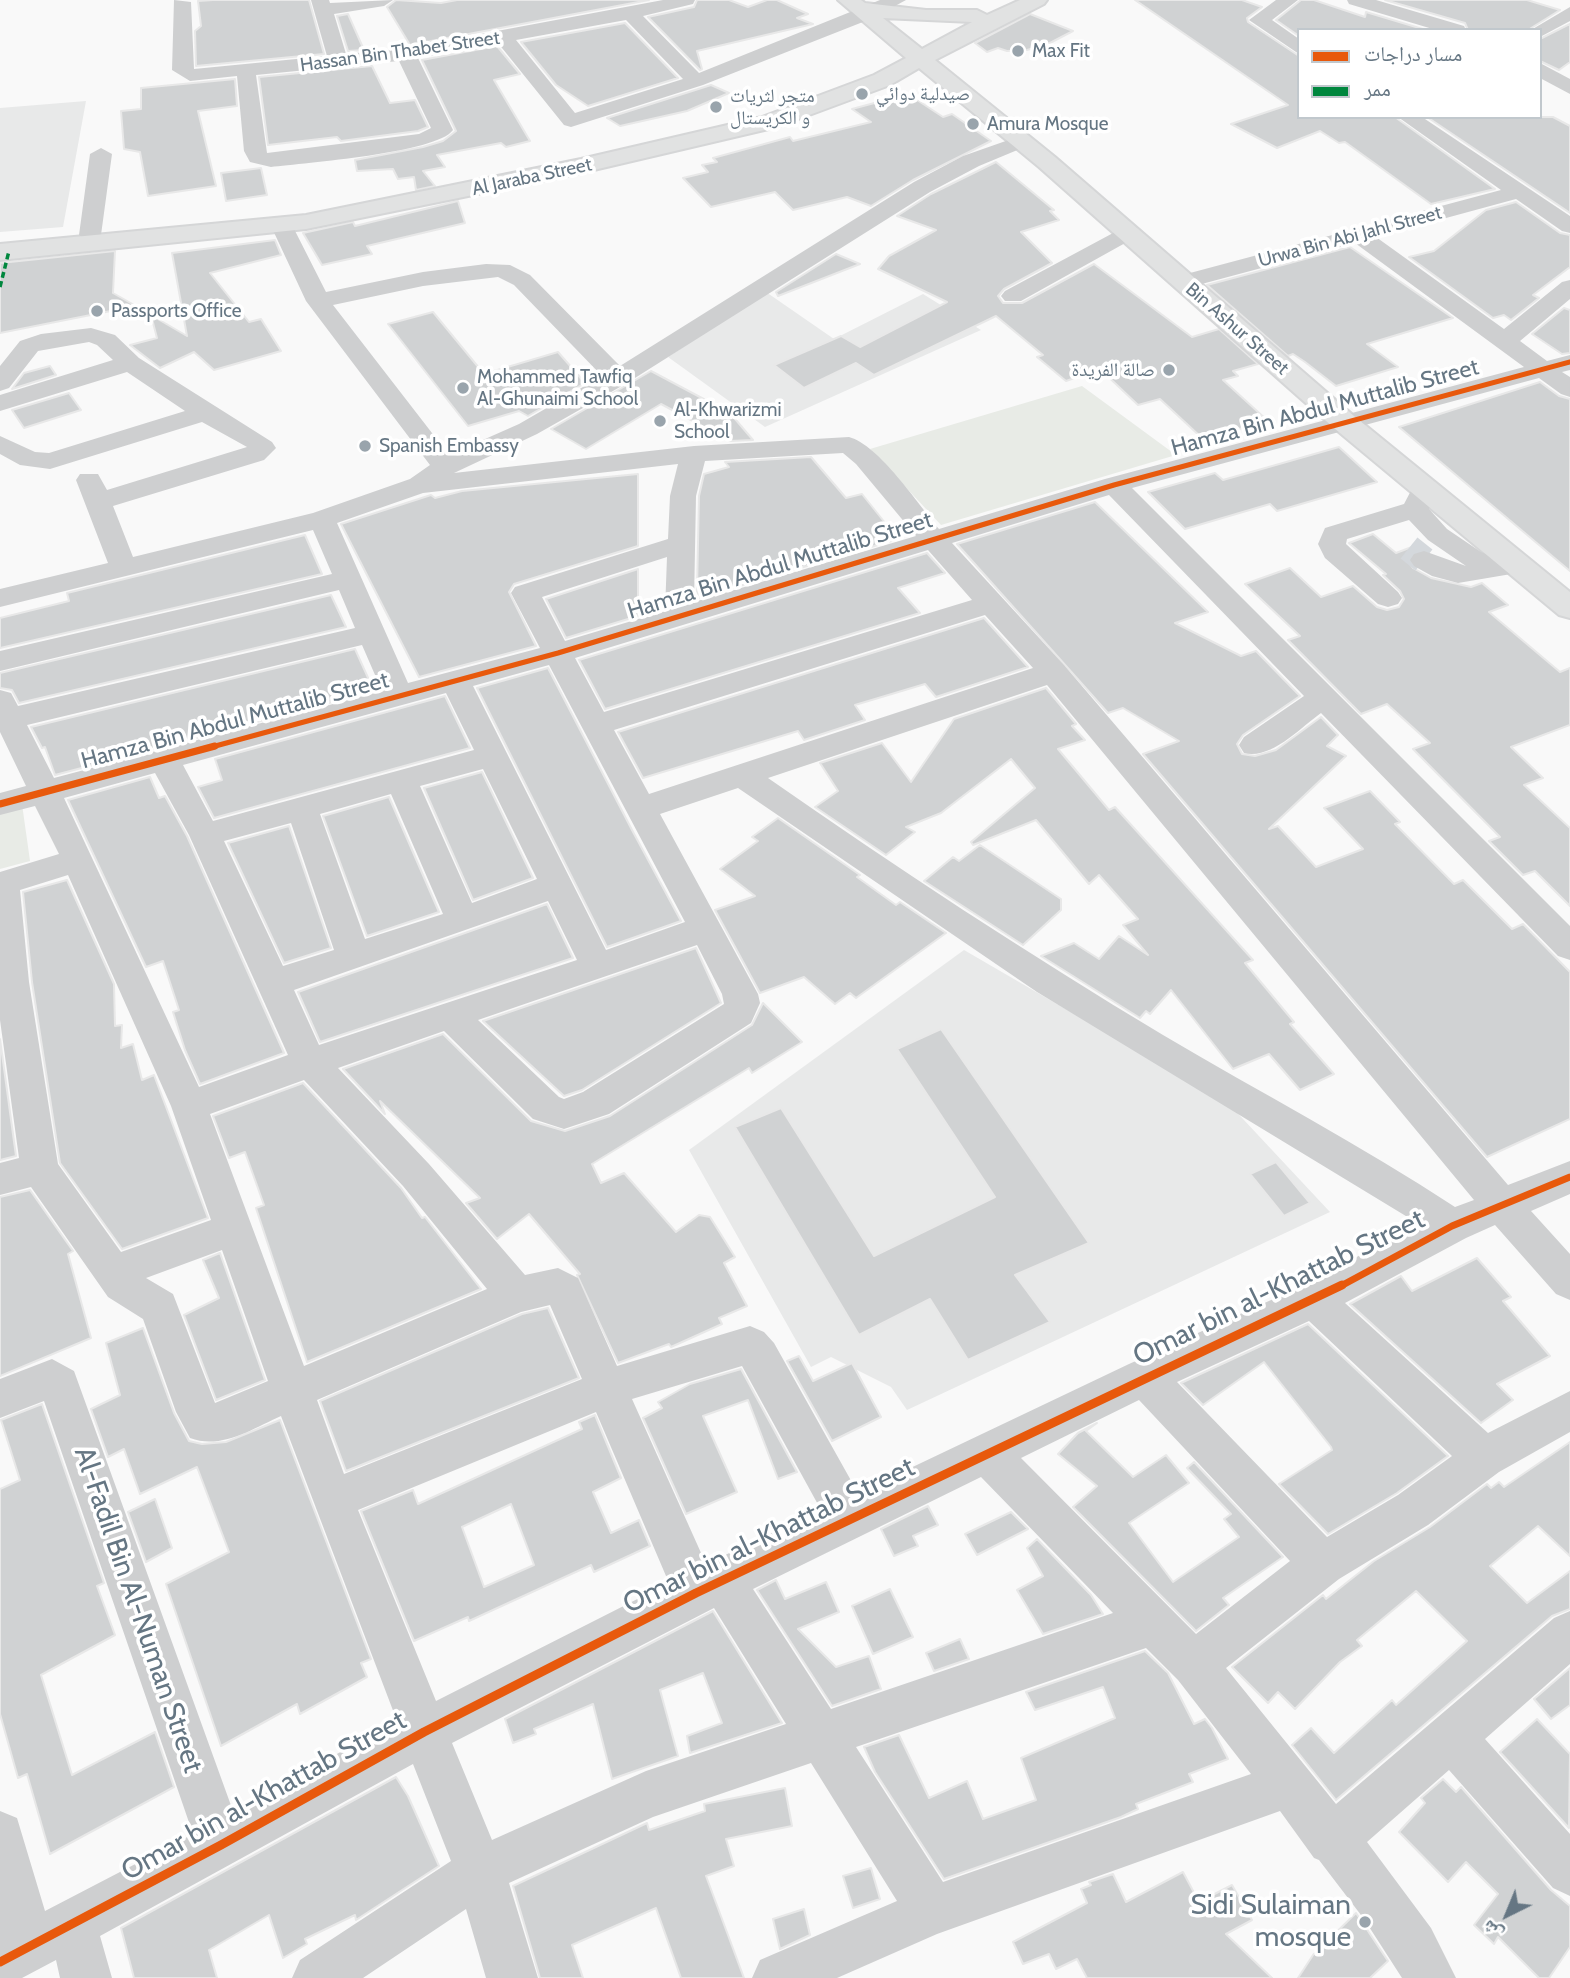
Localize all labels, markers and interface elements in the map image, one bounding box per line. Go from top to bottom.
street label: Hassan Bin Thabet Street [299,27,501,77]
legend [1297,28,1542,119]
place label: Max Fit [1032,40,1090,62]
text: مسار دراجات [1364,41,1462,66]
marker: Max Fit [1010,43,1026,59]
text: ممر [1364,76,1391,101]
place label: صيدلية دوائي [876,83,970,105]
place label: متجر لثريات و الكريستال [730,85,815,129]
marker: صيدلية دوائي [854,86,870,102]
marker: متجر لثريات و الكريستال [708,99,724,115]
place label: Amura Mosque [987,113,1108,135]
marker: Amura Mosque [965,116,981,132]
street label: Al Jaraba Street [470,153,594,201]
street label: Urwa Bin Abi Jahl Street [1256,202,1444,272]
street label: Bin Ashur Street [1181,278,1293,380]
place label: Passports Office [111,300,241,322]
marker: Passports Office [89,303,105,319]
street label: Hamza Bin Abdul Muttalib Street [1168,354,1482,462]
place label: صالة الفريدة [1072,359,1155,381]
marker: صالة الفريدة [1161,362,1177,378]
place label: Mohammed Tawfiq Al-Ghunaimi School [477,366,638,410]
marker: Mohammed Tawfiq Al-Ghunaimi School [455,380,471,396]
place label: Al-Khwarizmi School [674,399,782,443]
marker: Al-Khwarizmi School [652,413,668,429]
place label: Spanish Embassy [379,435,519,457]
marker: Spanish Embassy [357,438,373,454]
street label: Hamza Bin Abdul Muttalib Street [624,506,936,626]
street label: Hamza Bin Abdul Muttalib Street [78,667,392,775]
street label: Omar bin al-Khattab Street [1128,1203,1430,1373]
street label: Al-Fadil Bin Al-Numan Street [66,1443,210,1777]
street label: Omar bin al-Khattab Street [618,1451,920,1621]
street label: Omar bin al-Khattab Street [116,1704,412,1888]
north arrow [1472,1880,1542,1950]
place label: Sidi Sulaiman mosque [1191,1889,1351,1955]
marker: Sidi Sulaiman mosque [1357,1914,1373,1930]
text: ش [1477,1915,1508,1946]

